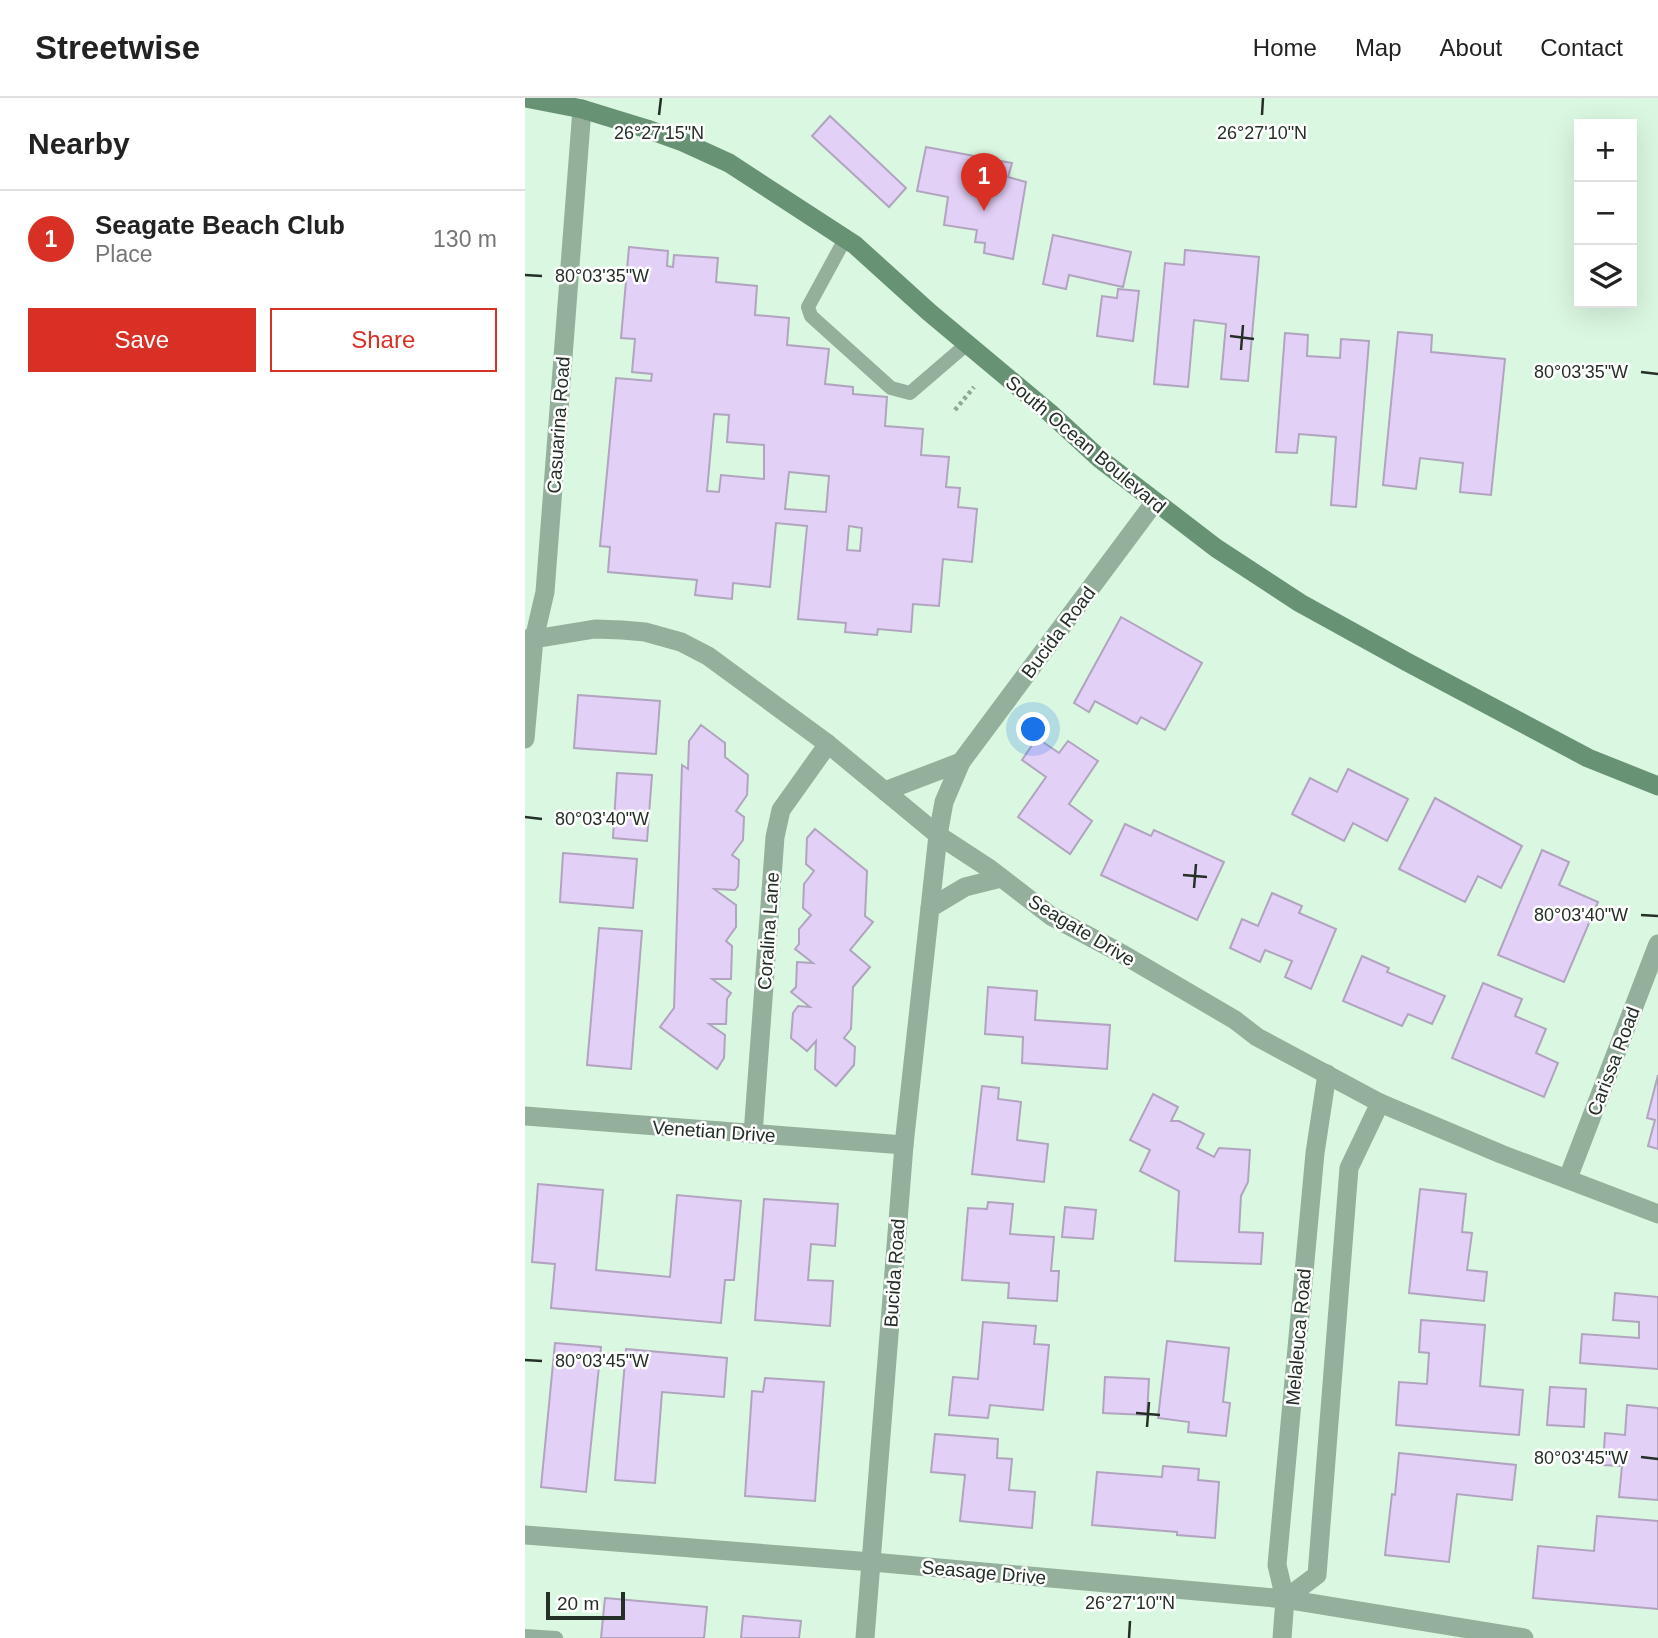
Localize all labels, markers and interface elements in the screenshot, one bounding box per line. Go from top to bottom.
text: Streetwise [35,29,200,66]
text: Home [1253,34,1317,61]
text: Map [1355,34,1402,61]
text: About [1440,34,1502,61]
text: Contact [1540,34,1623,61]
map controls [1574,119,1637,308]
button: + [1574,119,1637,182]
text: 26°27'15"N [614,123,704,143]
text: 26°27'10"N [1217,123,1307,143]
text: Nearby [28,127,130,160]
pin: 1 [961,153,1007,211]
button: − [1574,182,1637,245]
text: Seagate Beach Club [95,210,345,240]
text: 1 [45,226,57,252]
text: 130 m [433,226,497,252]
text: Place [95,241,153,267]
button: layers [1574,245,1637,308]
text: 80°03'35"W [555,266,649,286]
button: Save [28,308,256,372]
button: Share [270,308,497,372]
street label: Casuarina Road [543,356,574,494]
text: 80°03'35"W [1534,362,1628,382]
street label: South Ocean Boulevard [1002,371,1170,517]
street label: Bucida Road [1017,583,1100,682]
your location [1016,712,1050,746]
text: 80°03'40"W [555,809,649,829]
street label: Coralina Lane [754,871,783,991]
street label: Seagate Drive [1025,890,1139,970]
text: 80°03'40"W [1534,905,1628,925]
street label: Carissa Road [1583,1004,1644,1119]
street label: Venetian Drive [652,1117,776,1146]
street label: Bucida Road [880,1218,909,1328]
street label: Melaleuca Road [1282,1268,1315,1406]
text: 80°03'45"W [555,1351,649,1371]
text: 80°03'45"W [1534,1448,1628,1468]
street label: Seasage Drive [921,1557,1047,1588]
scale bar [546,1589,625,1621]
text: 20 m [557,1593,599,1614]
text: 26°27'10"N [1085,1593,1175,1613]

